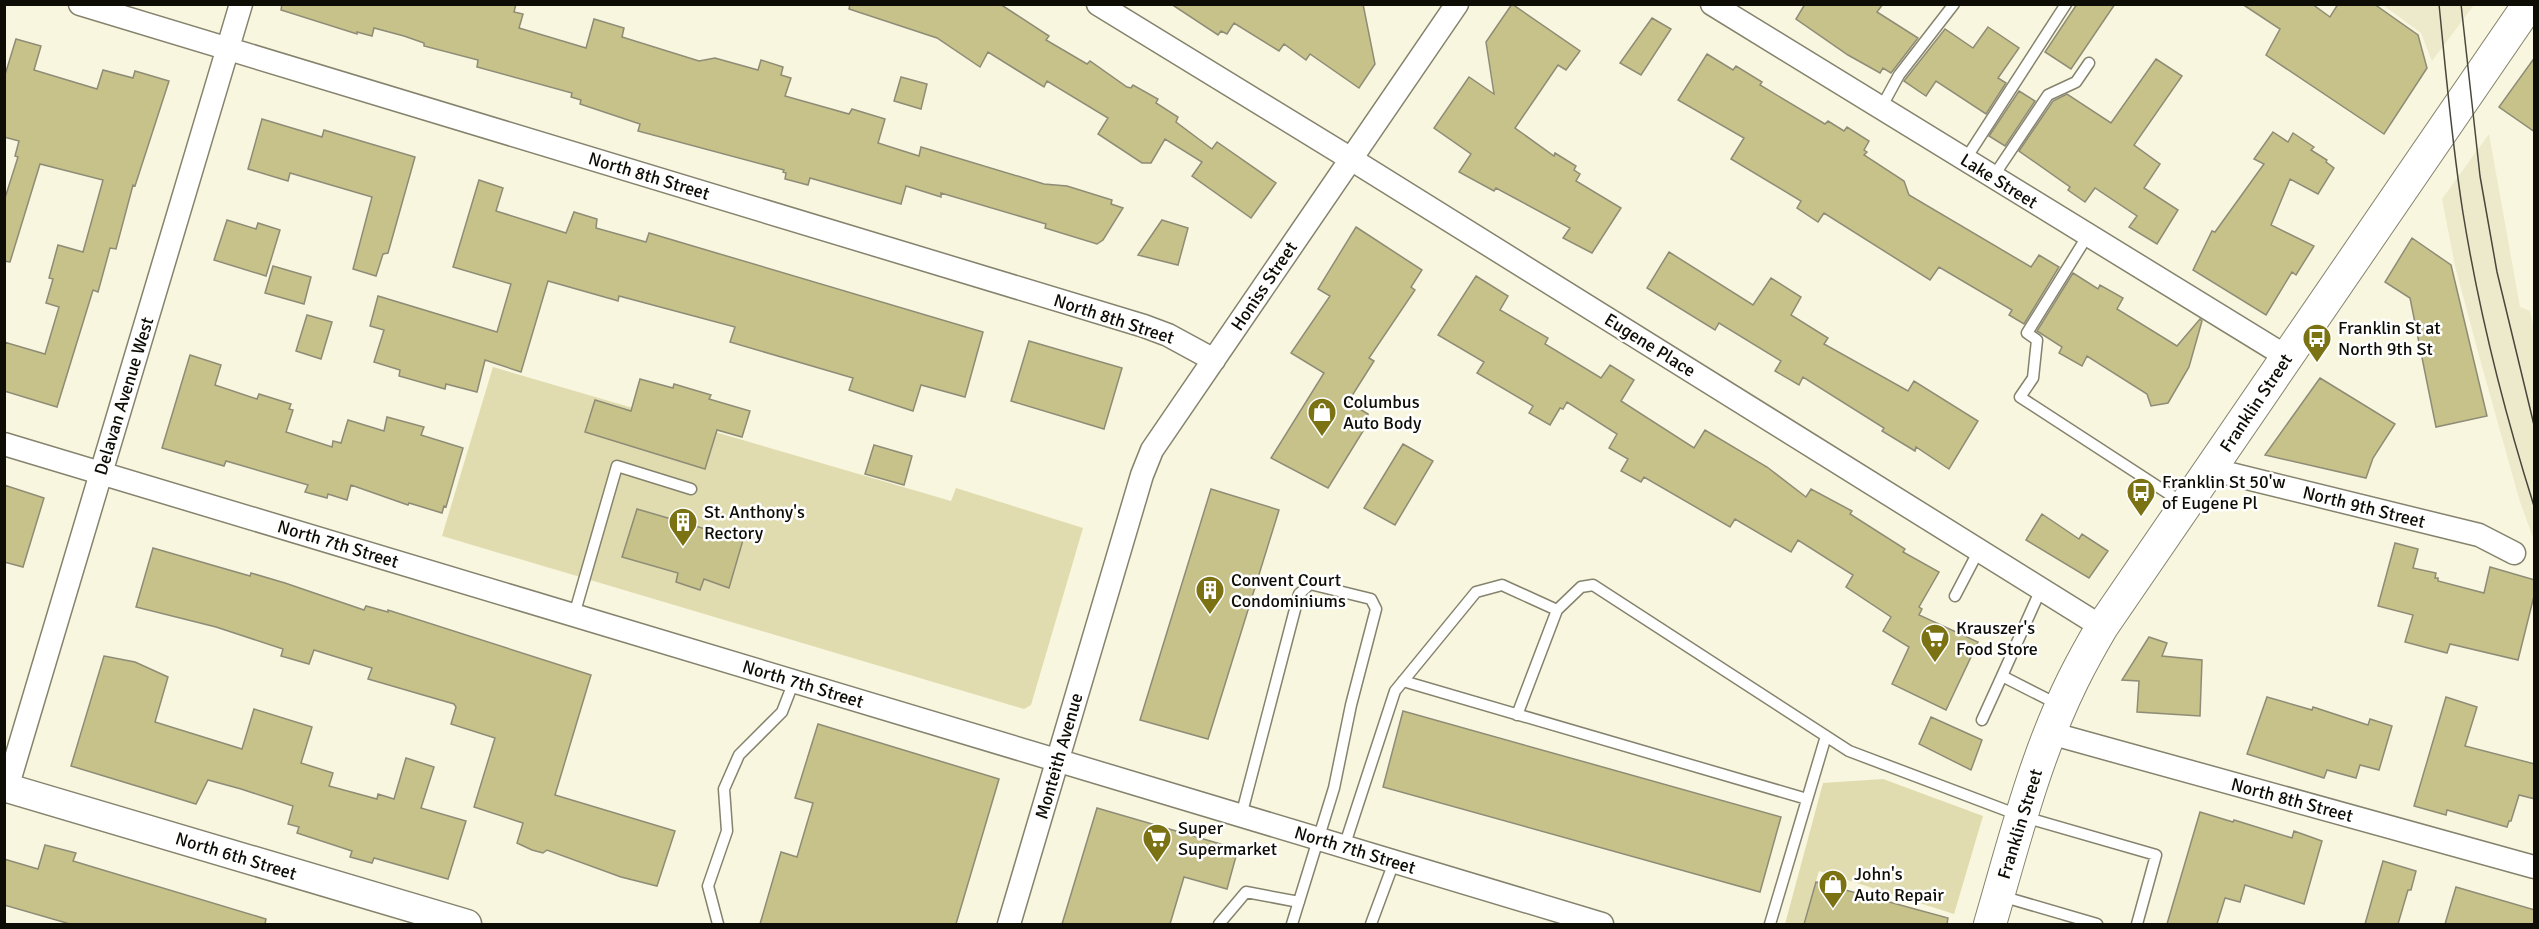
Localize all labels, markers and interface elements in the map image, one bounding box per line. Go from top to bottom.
street label: North 8th Street [586,147,712,205]
street label: Lake Street [1956,149,2042,213]
street label: Honiss Street [1226,237,1302,335]
street label: North 8th Street [1051,289,1177,349]
street label: Eugene Place [1600,308,1700,382]
street label: Delavan Avenue West [90,314,158,478]
place label: Franklin St at North 9th St [2338,317,2441,360]
bus stop icon: Franklin St at North 9th St [2301,322,2333,364]
street label: Franklin Street [2215,350,2297,456]
place label: Columbus Auto Body [1343,391,1422,434]
shop icon: Columbus Auto Body [1306,396,1338,438]
place label: Franklin St 50'w of Eugene Pl [2162,471,2285,514]
bus stop icon: Franklin St 50'w of Eugene Pl [2125,476,2157,518]
street label: North 9th Street [2301,481,2427,533]
place label: St. Anthony's Rectory [704,501,805,544]
building icon: St. Anthony's Rectory [667,506,699,548]
street label: North 7th Street [275,515,401,573]
place label: Convent Court Condominiums [1231,569,1346,612]
building icon: Convent Court Condominiums [1194,574,1226,616]
place label: Krauszer's Food Store [1956,617,2038,660]
supermarket icon: Krauszer's Food Store [1919,622,1951,664]
street label: North 7th Street [740,655,866,713]
street label: Monteith Avenue [1031,690,1087,822]
street label: Franklin Street [1993,766,2047,882]
street label: North 8th Street [2229,773,2355,827]
place label: Super Supermarket [1178,817,1277,860]
street label: North 7th Street [1292,821,1418,879]
supermarket icon: Super Supermarket [1141,822,1173,864]
street label: North 6th Street [173,827,299,885]
place label: John's Auto Repair [1854,863,1944,906]
shop icon: John's Auto Repair [1817,868,1849,910]

